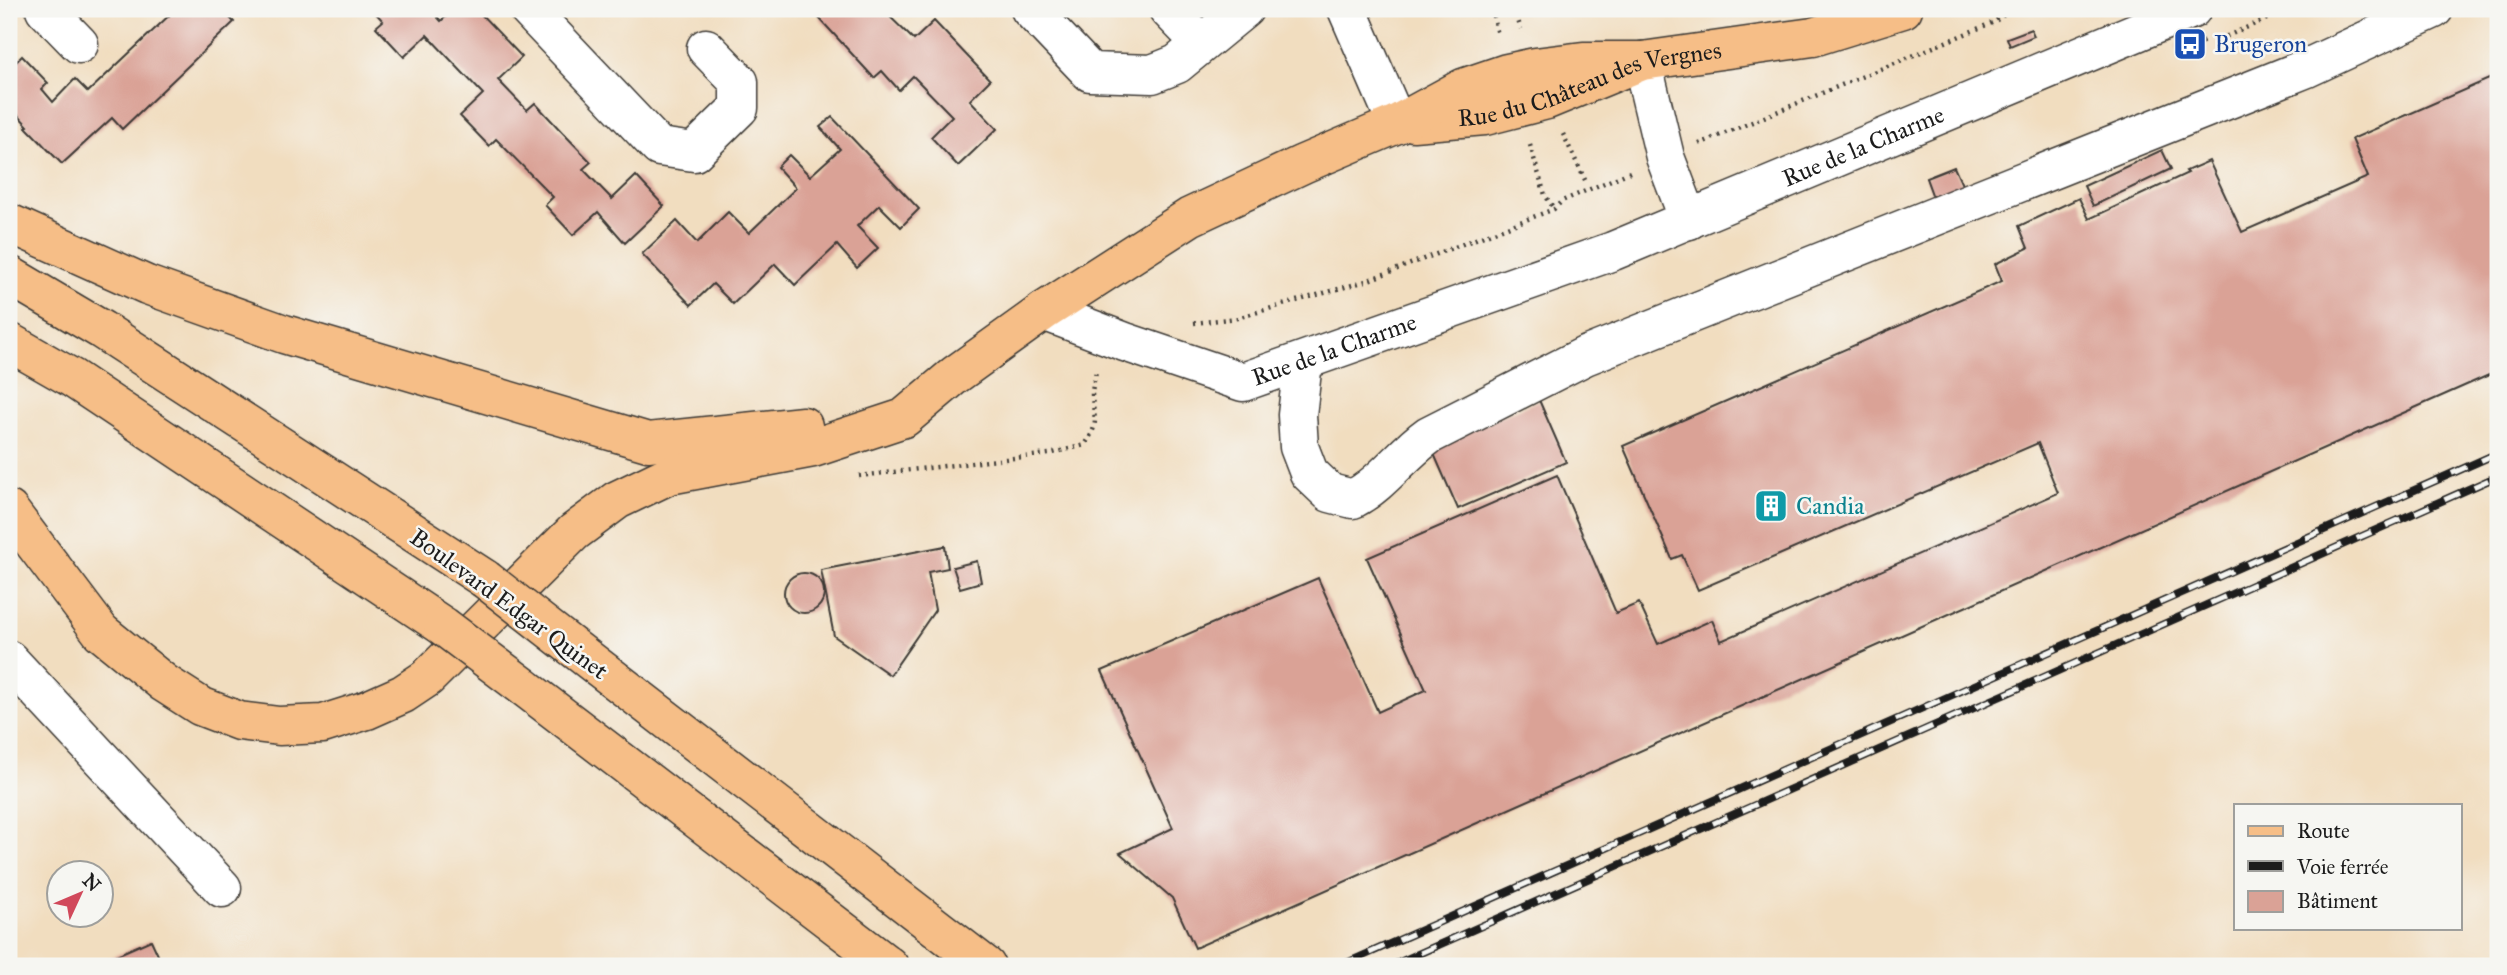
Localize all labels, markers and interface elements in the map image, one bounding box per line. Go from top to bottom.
bus stop icon: Brugeron [2171,25,2209,63]
place label: Brugeron [2214,29,2307,59]
street label: Rue du Château des Vergnes [1457,35,1723,133]
street label: Rue de la Charme [1778,99,1949,194]
street label: Rue de la Charme [1248,307,1421,393]
building icon: Candia [1752,487,1790,525]
place label: Candia [1796,491,1865,521]
street label: Boulevard Edgar Quinet [404,522,614,686]
legend [2234,804,2462,930]
text: Route [2297,818,2350,844]
text: Voie ferrée [2296,854,2389,880]
north arrow [46,860,116,930]
text: N [78,869,106,896]
text: Bâtiment [2297,888,2379,914]

